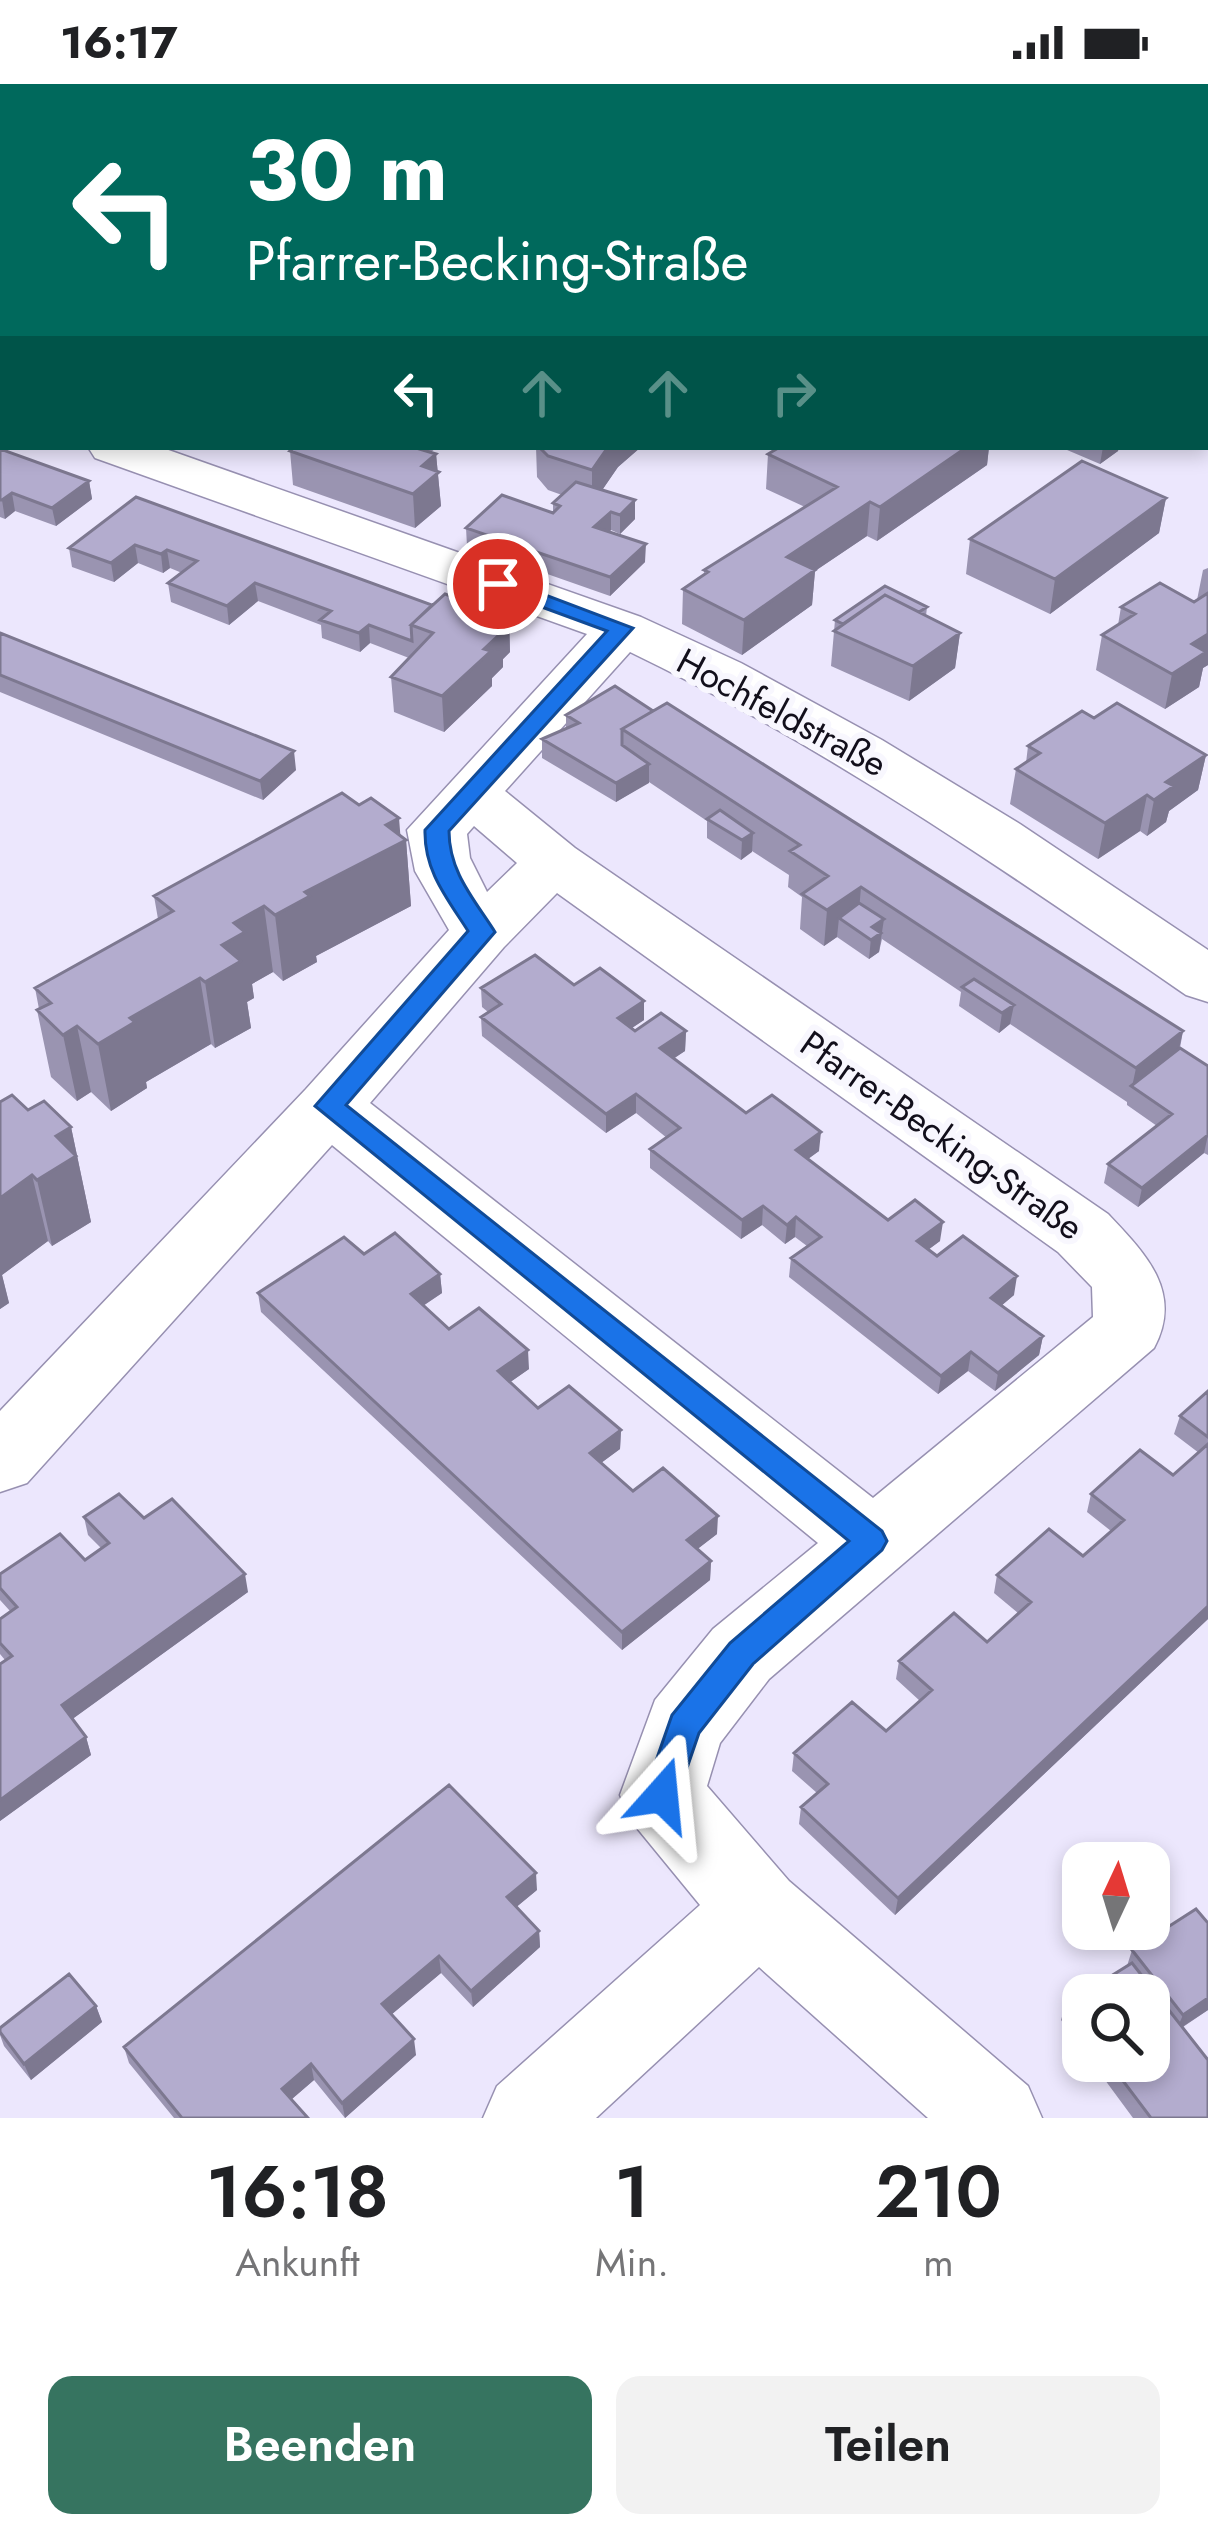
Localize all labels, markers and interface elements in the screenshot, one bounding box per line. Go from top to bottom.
text: 16:17 [60,10,178,75]
text: 30 m [246,110,448,232]
icon: left [48,132,204,288]
text: Pfarrer-Becking-Straße [246,222,748,300]
icon: left [383,360,449,426]
icon: ahead [509,360,575,426]
icon: ahead [635,360,701,426]
icon: right [761,360,827,426]
pin [447,533,549,635]
icon: arrive [465,551,531,617]
street label: Hochfeldstraße [668,635,896,789]
street label: Pfarrer-Becking-Straße [790,1018,1094,1252]
position arrow [599,1732,725,1858]
north arrow [1062,1842,1170,1950]
map controls [1062,1842,1170,2082]
button: search [1062,1974,1170,2082]
text: 16:18 [206,2140,389,2244]
text: 1 [614,2140,650,2244]
text: 210 [875,2140,1002,2244]
text: Ankunft [235,2234,360,2291]
text: Min. [595,2234,669,2291]
text: m [923,2234,954,2291]
button: Beenden [48,2376,592,2514]
button: Teilen [616,2376,1160,2514]

